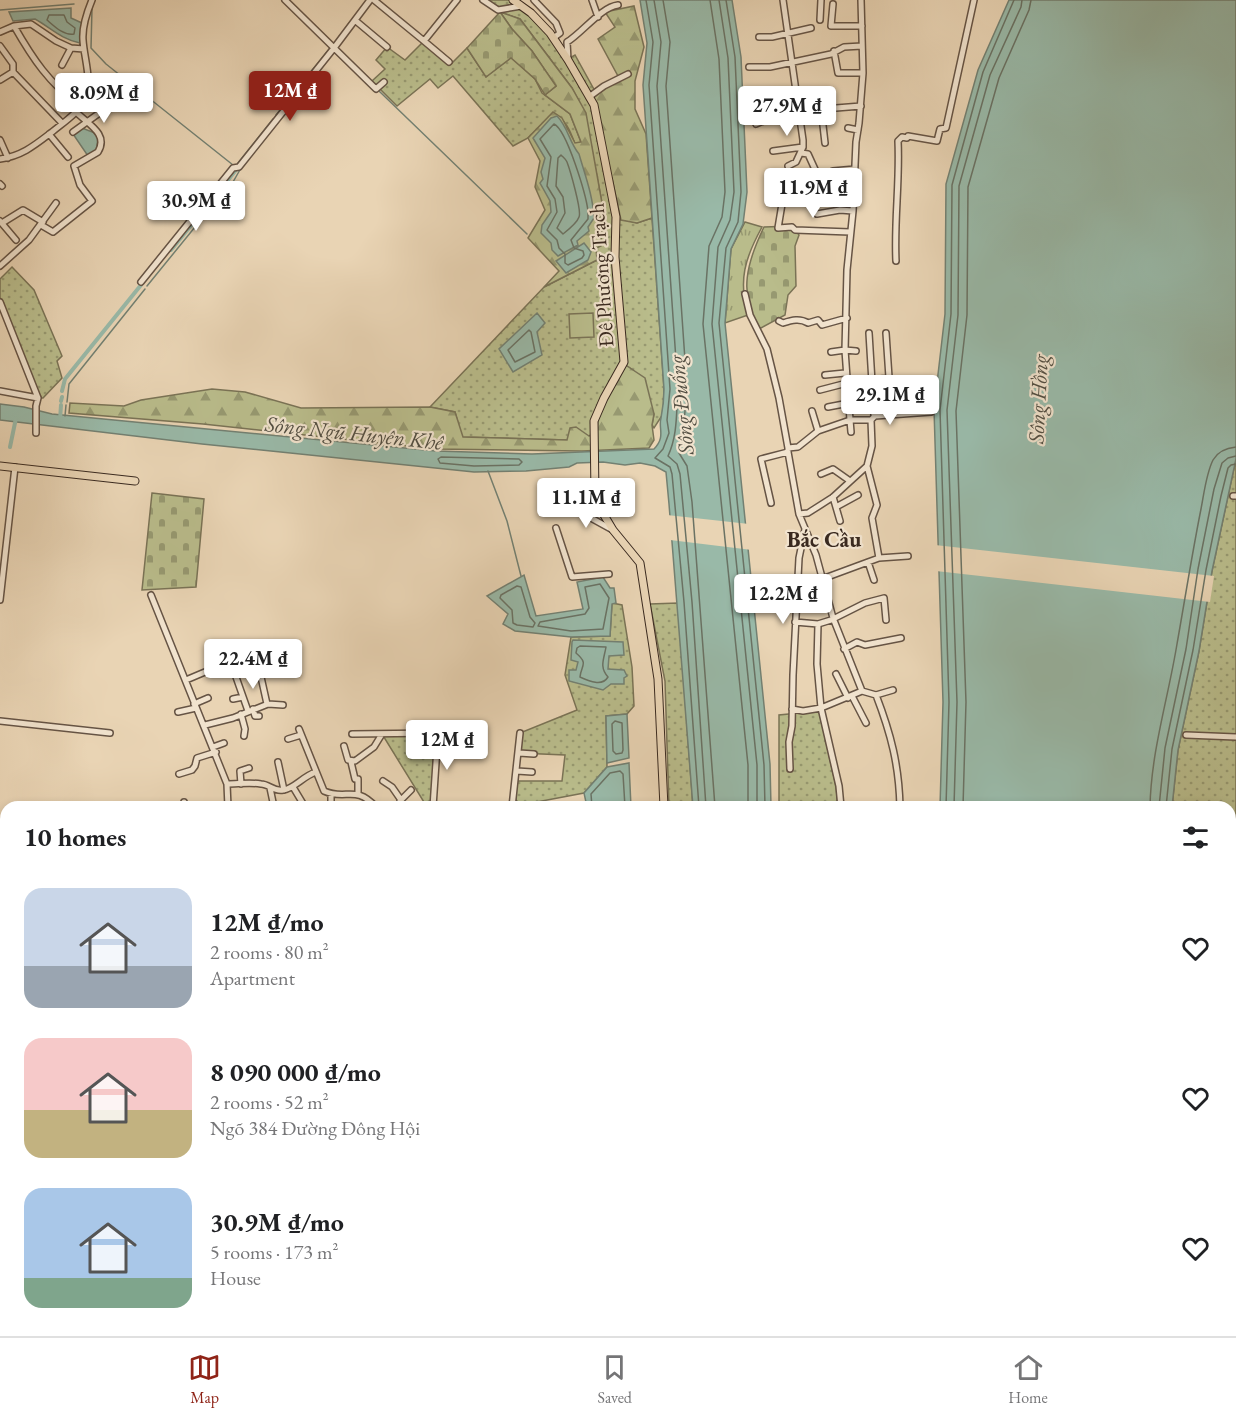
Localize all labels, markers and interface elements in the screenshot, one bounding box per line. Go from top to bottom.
pin: 12M ₫ [248,71,332,122]
pin: 8.09M ₫ [49,73,159,124]
text: 12M ₫ [263,77,317,103]
text: 8.09M ₫ [69,79,139,105]
pin: 27.9M ₫ [732,86,842,137]
text: 27.9M ₫ [752,92,822,118]
pin: 11.9M ₫ [758,168,868,219]
text: 11.9M ₫ [778,174,848,200]
pin: 30.9M ₫ [141,181,251,232]
text: 30.9M ₫ [161,187,231,213]
street label: Đê Phương Trạch [582,202,619,348]
water label: Sông Đuống [661,353,701,457]
water label: Sông Hồng [1021,353,1055,445]
pin: 29.1M ₫ [835,375,945,426]
text: 29.1M ₫ [855,381,925,407]
water label: Sông Ngũ Huyện Khê [263,409,446,457]
pin: 11.1M ₫ [531,478,641,529]
text: 11.1M ₫ [551,484,621,510]
district label: Bắc Cầu [787,525,861,554]
pin: 12.2M ₫ [728,574,838,625]
text: 12.2M ₫ [748,580,818,606]
pin: 22.4M ₫ [198,639,308,690]
text: 22.4M ₫ [218,645,288,671]
pin: 12M ₫ [405,720,489,771]
text: 12M ₫ [420,726,474,752]
text: 10 homes [24,820,126,854]
icon: filters [1179,821,1212,854]
text: 12M ₫/mo [210,905,324,939]
icon: home [72,912,144,984]
icon: heart [1179,932,1212,965]
text: 2 rooms · 80 m² [210,939,329,965]
text: Apartment [210,965,295,991]
text: 8 090 000 ₫/mo [210,1055,381,1089]
icon: home [72,1062,144,1134]
icon: heart [1179,1082,1212,1115]
text: 2 rooms · 52 m² [210,1089,329,1115]
text: Ngõ 384 Đường Đông Hội [210,1115,420,1141]
text: 30.9M ₫/mo [210,1205,344,1239]
icon: home [72,1212,144,1284]
icon: heart [1179,1232,1212,1265]
text: 5 rooms · 173 m² [210,1239,338,1265]
text: House [210,1265,261,1291]
tab: Map [188,1351,221,1408]
tab: Saved [598,1351,632,1408]
tab: Home [1008,1351,1048,1408]

